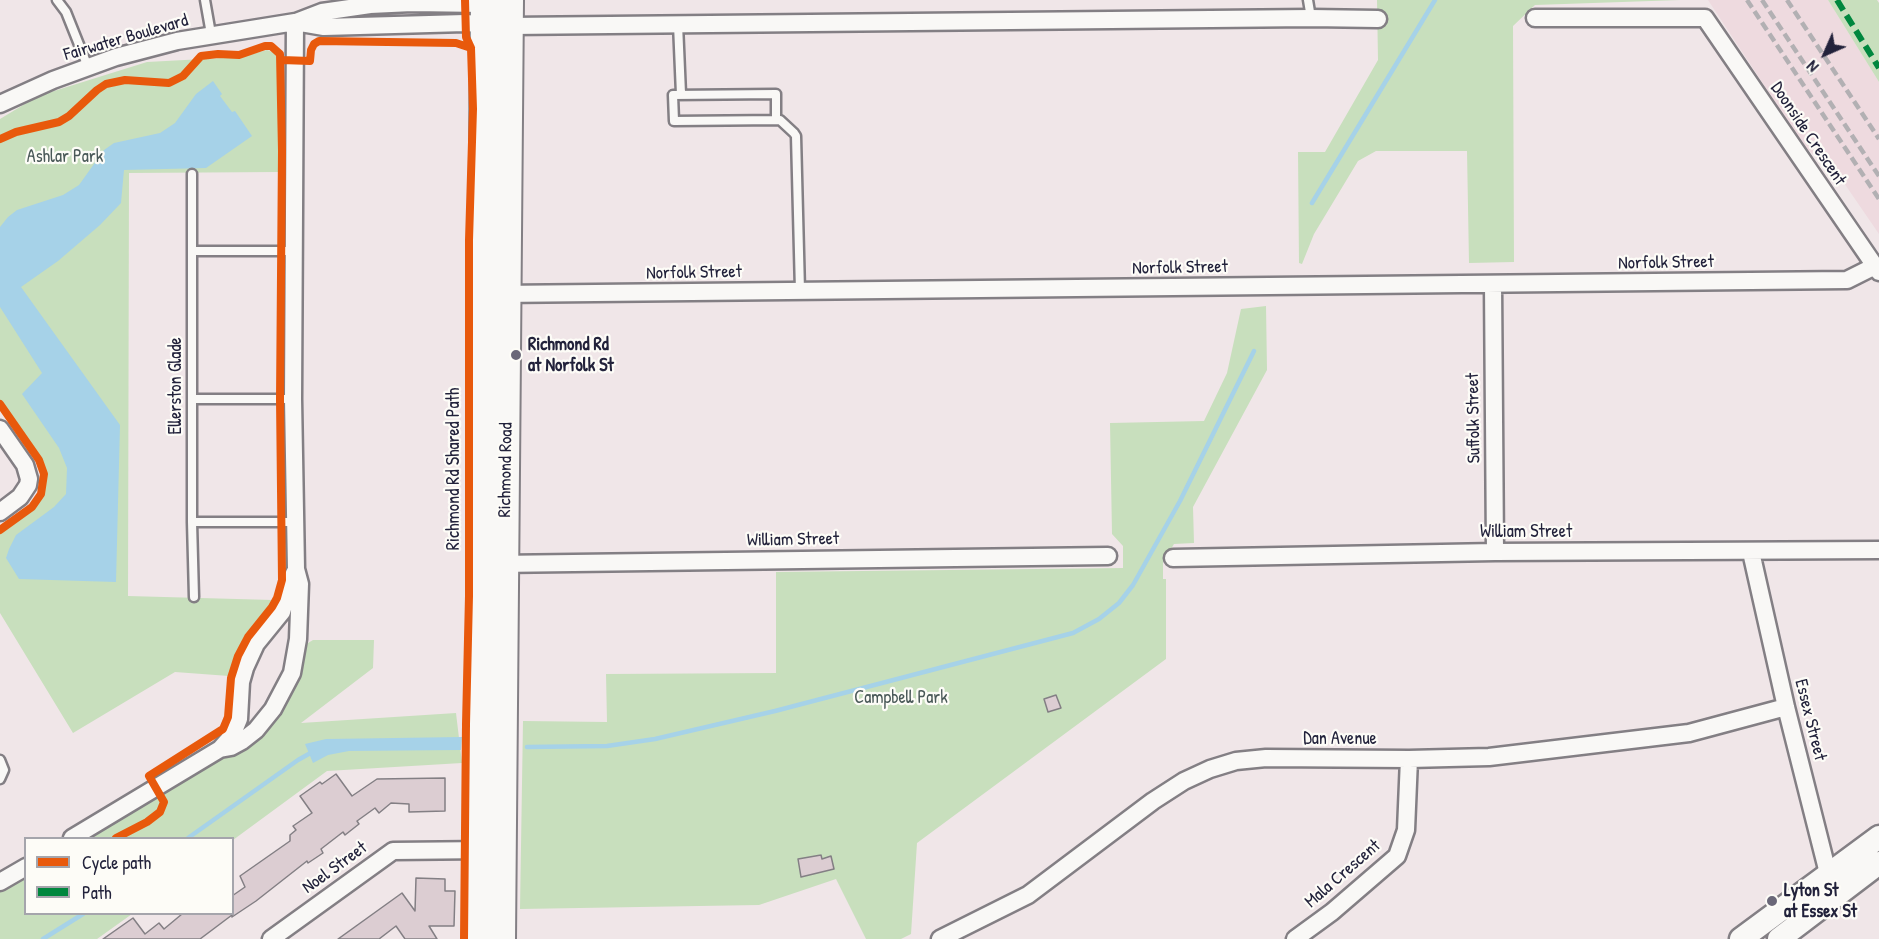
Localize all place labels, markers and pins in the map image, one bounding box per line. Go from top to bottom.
place label: Richmond Rd at Norfolk St [528,334,614,376]
marker: Richmond Rd at Norfolk St [509,348,523,362]
place label: Lyton St at Essex St [1784,880,1857,922]
marker: Lyton St at Essex St [1765,894,1779,908]

